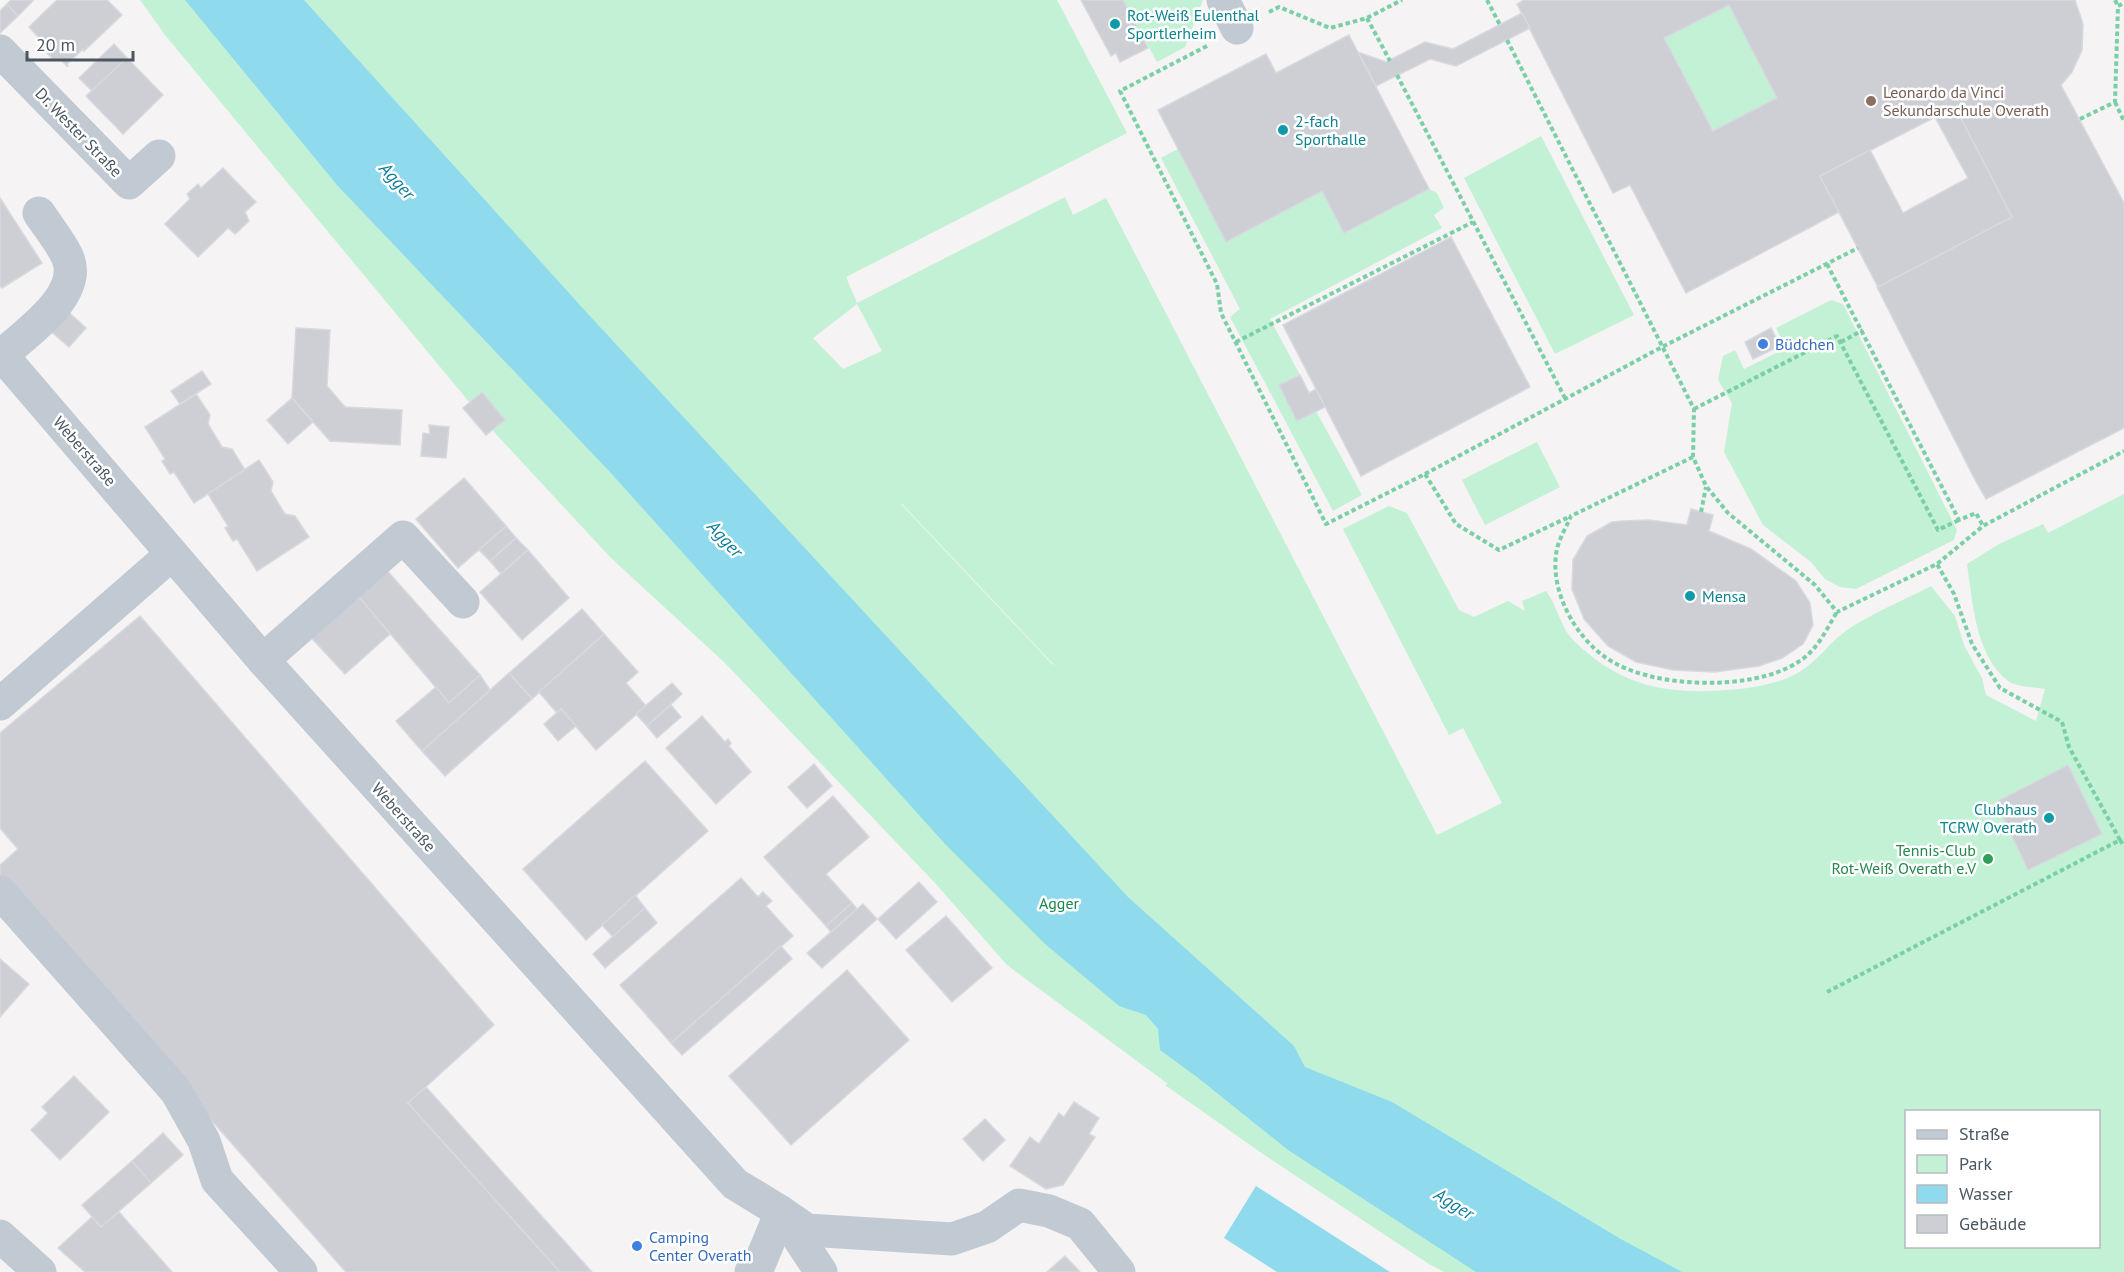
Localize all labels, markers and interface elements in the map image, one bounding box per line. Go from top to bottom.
place label: Rot-Weiß Eulenthal Sportlerheim [1127,5,1260,43]
marker: Rot-Weiß Eulenthal Sportlerheim [1108,17,1122,31]
scale bar [27,24,134,62]
text: 20 m [36,33,75,56]
place label: Leonardo da Vinci Sekundarschule Overath [1883,82,2049,120]
street label: Dr. Wester Straße [31,83,127,181]
marker: Leonardo da Vinci Sekundarschule Overath [1864,94,1878,108]
place label: 2-fach Sporthalle [1295,111,1366,149]
marker: 2-fach Sporthalle [1276,123,1290,137]
water label: Agger [374,156,421,205]
place label: Büdchen [1775,334,1834,354]
marker: Büdchen [1756,337,1770,351]
street label: Weberstraße [49,412,121,490]
water label: Agger [702,515,749,563]
place label: Mensa [1702,586,1746,606]
marker: Mensa [1683,589,1697,603]
street label: Weberstraße [368,778,440,856]
place label: Clubhaus TCRW Overath [1940,799,2037,837]
marker: Clubhaus TCRW Overath [2042,811,2056,825]
place label: Tennis-Club Rot-Weiß Overath e.V [1831,840,1977,878]
marker: Tennis-Club Rot-Weiß Overath e.V [1981,852,1995,866]
park label: Agger [1039,893,1080,913]
legend [1905,1110,2100,1248]
text: Straße [1959,1122,2010,1145]
text: Park [1959,1152,1992,1175]
water label: Agger [1429,1182,1479,1225]
text: Wasser [1959,1182,2013,1205]
text: Gebäude [1959,1212,2026,1235]
place label: Camping Center Overath [649,1227,751,1265]
marker: Camping Center Overath [630,1239,644,1253]

